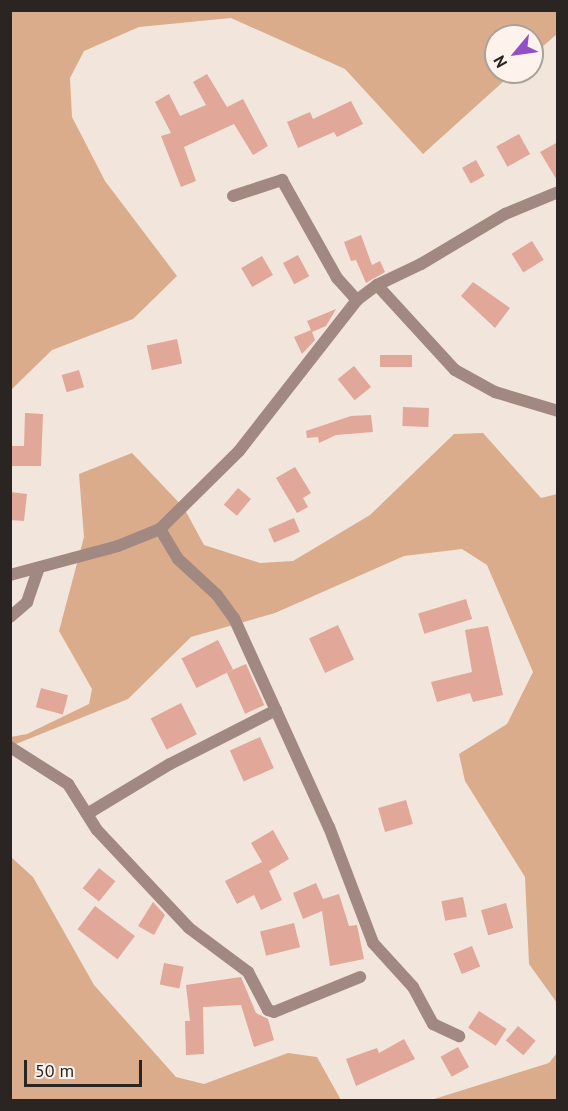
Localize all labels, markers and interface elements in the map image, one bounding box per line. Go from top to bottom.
north arrow [484,24,544,84]
text: N [489,52,511,71]
scale bar [27,1048,146,1086]
text: 50 m [35,1059,74,1082]

